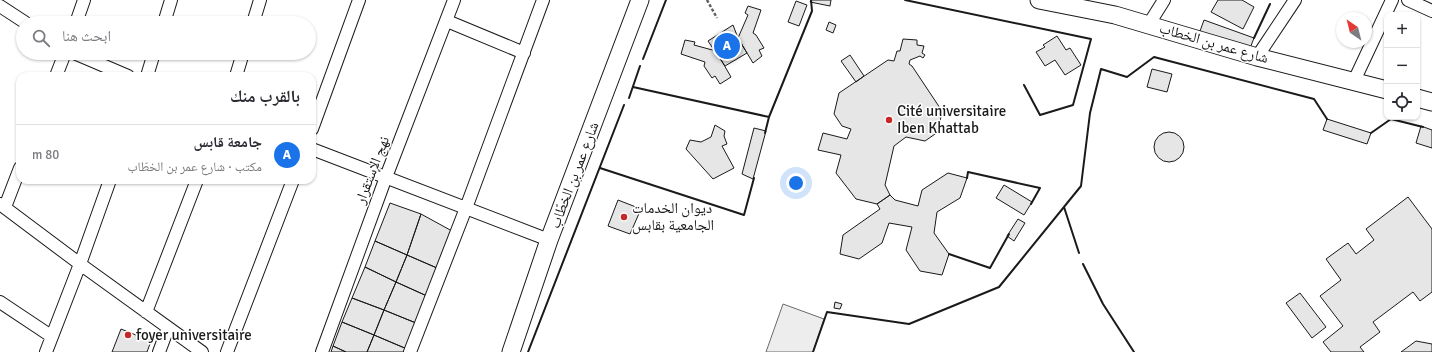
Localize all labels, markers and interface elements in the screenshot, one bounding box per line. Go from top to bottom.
north arrow [1336,12,1372,48]
map controls [1384,12,1420,120]
button: + [1384,12,1420,48]
search box [16,16,316,60]
street label: شارع عمر بن الخطاب [1157,19,1271,68]
icon: search [30,27,52,49]
text: ابحث هنا [62,27,111,45]
pin: A [714,31,740,61]
button: − [1384,48,1420,84]
button: locate [1384,84,1420,120]
text: بالقرب منك [230,86,300,107]
place label: Cité universitaire Iben Khattab [897,102,1006,137]
marker: Cité universitaire Iben Khattab [884,115,894,125]
street label: شارع عمر بن الخطّاب [545,119,604,231]
text: جامعة قابس [193,133,262,151]
street label: نهج الإستقرار [351,134,394,208]
text: 80 m [32,147,59,163]
text: A [283,147,291,163]
text: مكتب · شارع عمر بن الخطّاب [127,159,262,175]
your location [786,173,806,193]
place label: ديوان الخدمات الجامعية بقابس [632,199,714,235]
marker: ديوان الخدمات الجامعية بقابس [619,212,629,222]
place label: foyer universitaire [136,326,252,344]
marker: foyer universitaire [123,330,133,340]

